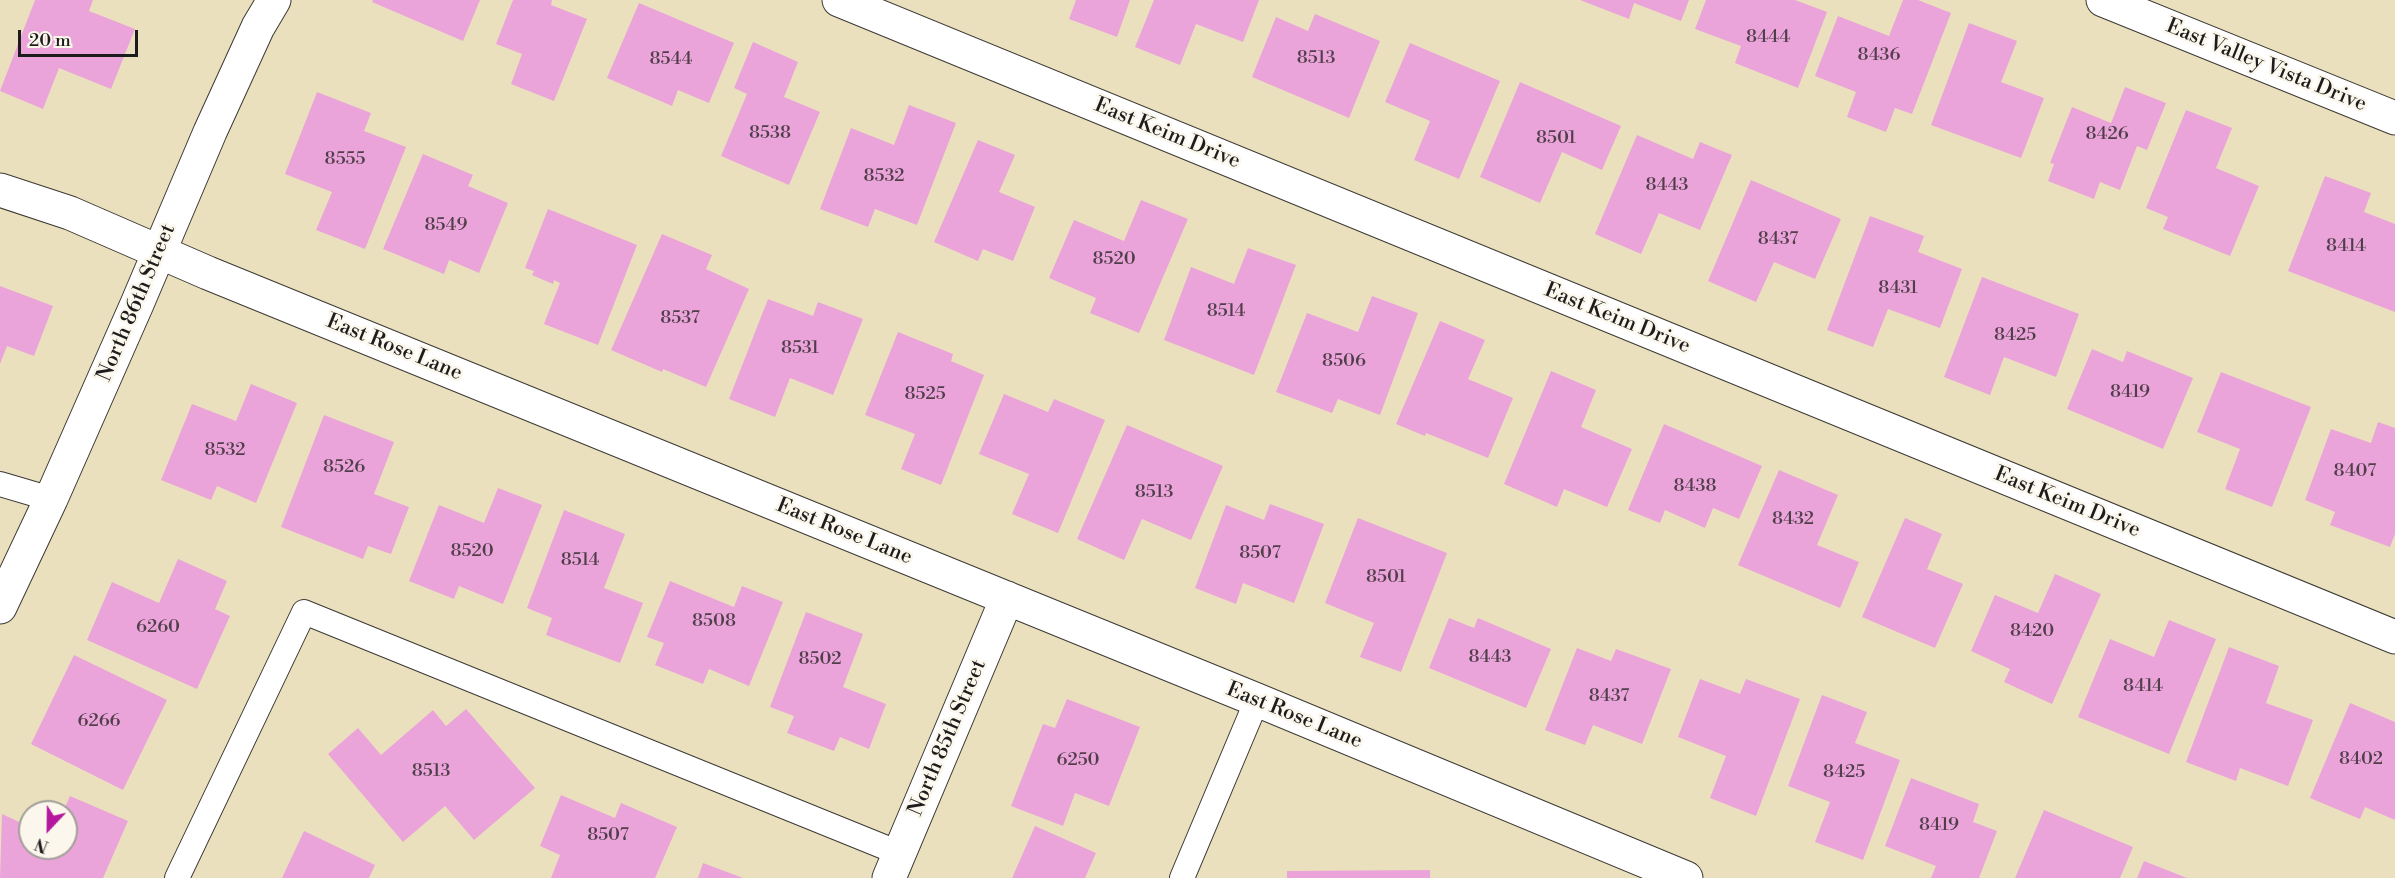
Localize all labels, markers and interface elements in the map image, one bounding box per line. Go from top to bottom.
street label: East Valley Vista Drive [2162,14,2370,118]
scale bar [21,18,141,56]
house number: 8444 [1746,27,1790,49]
text: 20 m [29,29,71,52]
house number: 8436 [1858,45,1900,67]
house number: 8513 [1297,48,1335,70]
house number: 8544 [649,49,693,71]
street label: East Keim Drive [1090,93,1244,175]
house number: 8538 [749,123,791,145]
house number: 8426 [2085,124,2129,146]
house number: 8501 [1536,128,1576,150]
house number: 8555 [325,149,365,171]
house number: 8532 [863,166,905,188]
house number: 8443 [1645,175,1689,197]
house number: 8549 [425,215,467,237]
street label: North 86th Street [92,221,182,385]
house number: 8437 [1758,229,1798,251]
house number: 8414 [2326,236,2366,258]
house number: 8520 [1092,249,1136,271]
street label: East Keim Drive [1540,278,1694,360]
house number: 8431 [1878,278,1918,300]
house number: 8514 [1207,301,1245,323]
house number: 8537 [660,308,700,330]
street label: East Rose Lane [322,309,466,387]
house number: 8425 [1994,325,2036,347]
house number: 8531 [781,338,819,360]
house number: 8506 [1322,351,1366,373]
house number: 8419 [2110,382,2150,404]
house number: 8525 [904,384,946,406]
house number: 8532 [204,440,246,462]
house number: 8526 [323,457,365,479]
house number: 8407 [2334,461,2376,483]
street label: East Keim Drive [1990,462,2144,544]
house number: 8438 [1673,476,1717,498]
house number: 8513 [1135,482,1173,504]
street label: East Rose Lane [772,493,916,571]
house number: 8432 [1772,509,1814,531]
house number: 8520 [450,541,494,563]
house number: 8507 [1239,543,1281,565]
house number: 8514 [561,550,599,572]
house number: 8501 [1366,567,1406,589]
house number: 8508 [692,611,736,633]
house number: 6260 [136,617,180,639]
house number: 8420 [2010,621,2054,643]
house number: 8443 [1468,647,1512,669]
house number: 8502 [799,649,841,671]
street label: North 85th Street [904,656,992,820]
house number: 8414 [2123,676,2163,698]
street label: East Rose Lane [1222,677,1366,755]
house number: 8437 [1589,686,1629,708]
house number: 6266 [78,711,120,733]
house number: 8402 [2339,749,2383,771]
house number: 6250 [1056,750,1100,772]
house number: 8513 [412,761,450,783]
house number: 8425 [1823,762,1865,784]
north arrow [18,800,78,860]
house number: 8419 [1919,815,1959,837]
house number: 8507 [587,825,629,847]
text: N [32,833,52,856]

